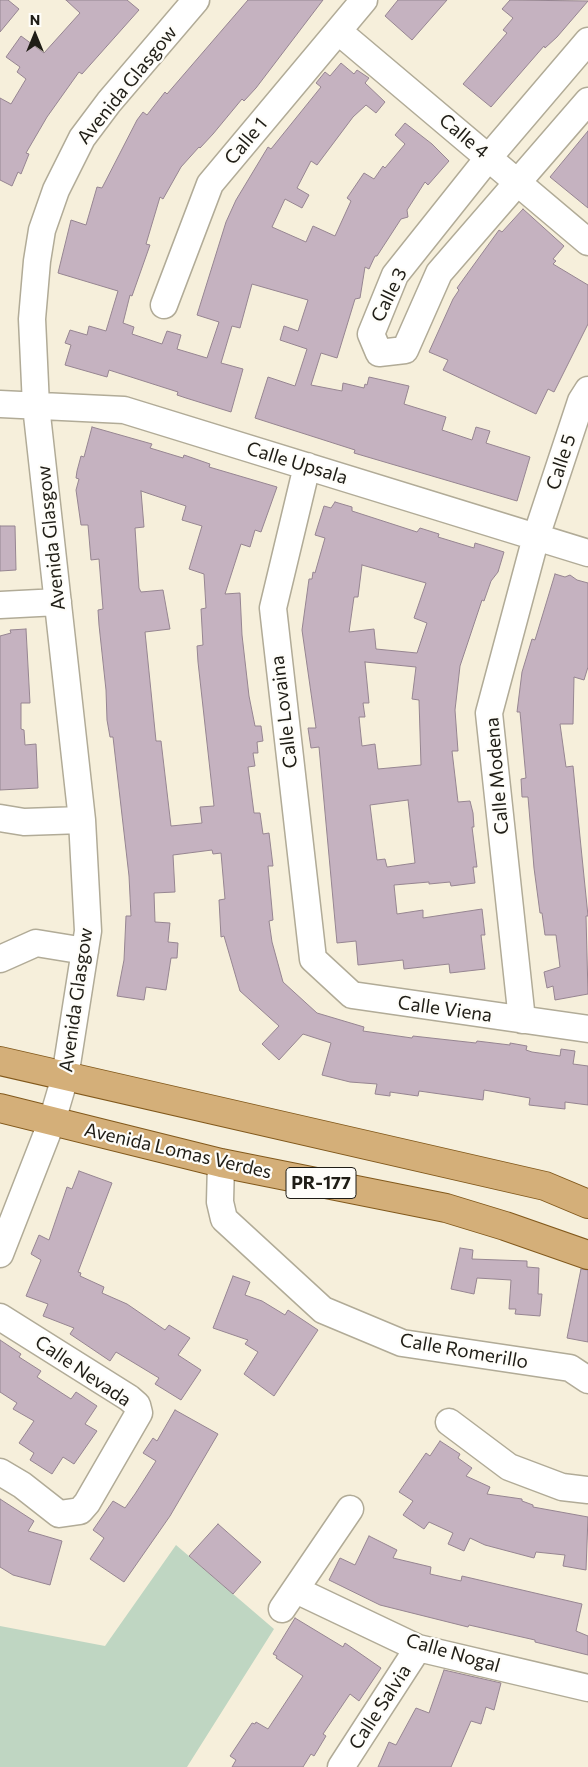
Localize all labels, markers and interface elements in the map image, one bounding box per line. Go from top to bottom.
north arrow [10,10,60,60]
text: N [30,11,40,28]
street label: Avenida Glasgow [72,21,182,149]
street label: Calle 4 [435,109,493,163]
street label: Calle 1 [220,113,272,169]
street label: Calle 3 [366,264,412,326]
street label: Calle 5 [541,431,581,493]
street label: Calle Upsala [244,437,350,489]
street label: Avenida Glasgow [32,464,70,612]
street label: Calle Lovaina [266,654,302,770]
street label: Calle Modena [481,716,513,836]
street label: Avenida Glasgow [55,926,97,1074]
street label: Calle Viena [396,991,494,1027]
street label: Avenida Lomas Verdes [82,1118,274,1184]
road number: PR-177 [286,1168,356,1198]
street label: Calle Romerillo [398,1329,530,1373]
street label: Calle Nevada [31,1331,135,1411]
street label: Calle Nogal [403,1629,503,1677]
street label: Calle Salvia [344,1660,416,1754]

